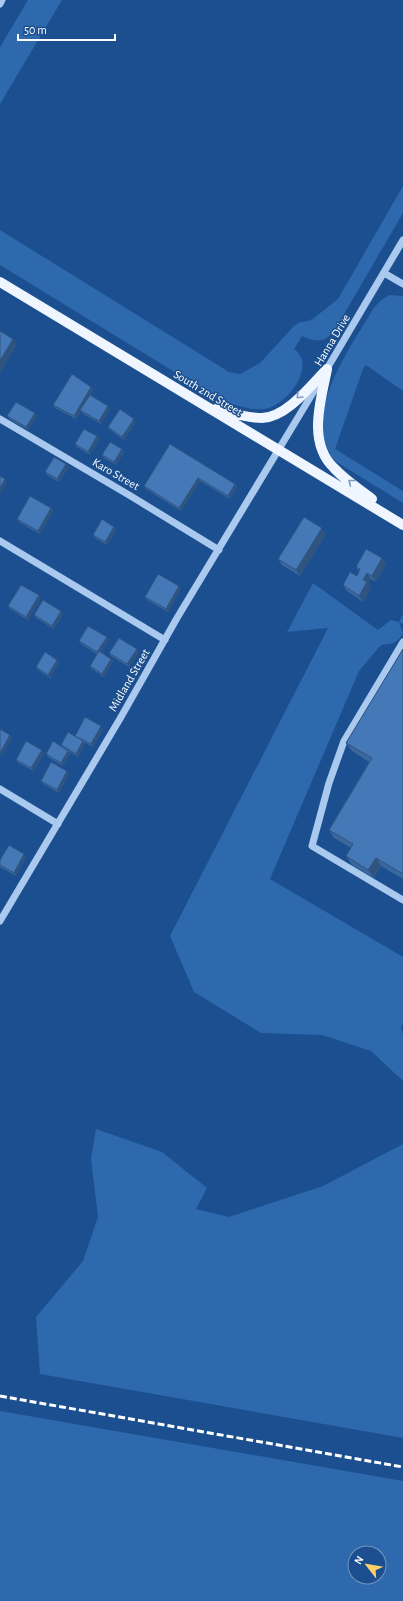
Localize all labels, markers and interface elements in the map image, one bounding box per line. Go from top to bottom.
scale bar [18,16,115,42]
text: 50 m [24,24,47,36]
street label: Hanna Drive [312,312,352,368]
street label: South 2nd Street [172,368,244,418]
one-way arrow [296,391,304,399]
street label: Karo Street [91,456,142,492]
one-way arrow [348,480,355,487]
street label: Midland Street [106,647,152,713]
north arrow [347,1545,387,1585]
text: N [352,1554,366,1566]

